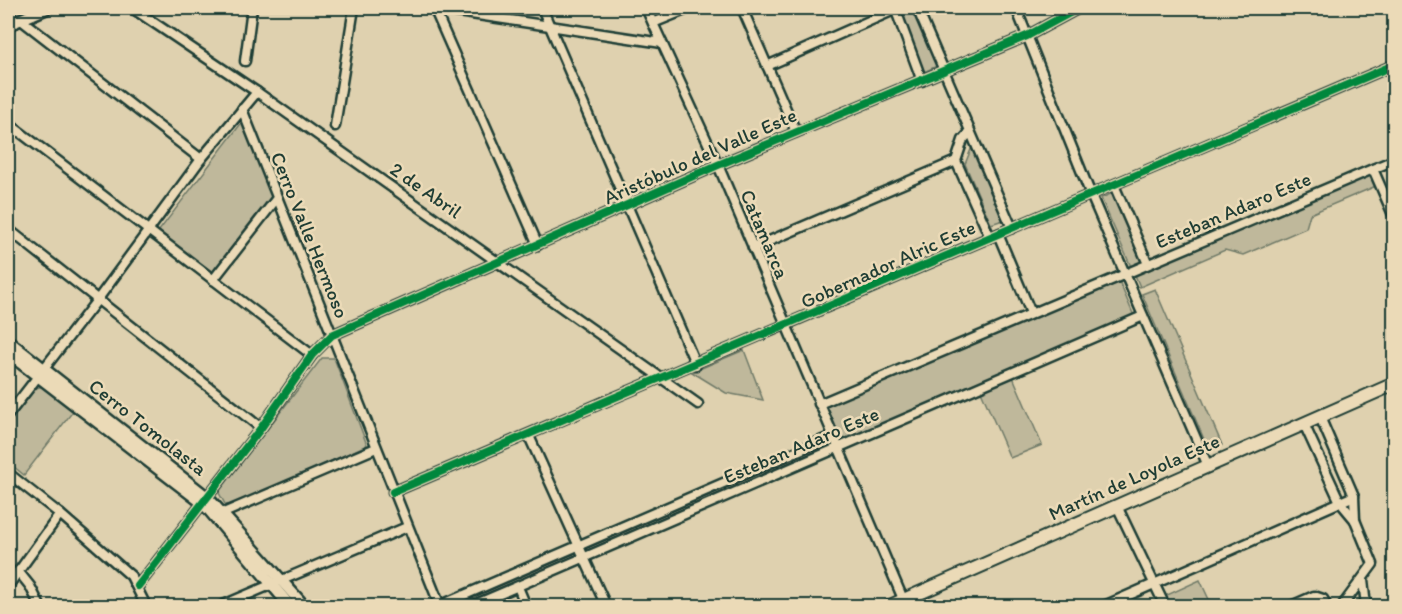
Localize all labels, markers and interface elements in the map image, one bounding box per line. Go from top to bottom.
street label: Aristóbulo del Valle Este [600,103,800,209]
street label: Cerro Valle Hermoso [266,148,354,322]
street label: 2 de Abril [386,157,467,224]
street label: Esteban Adaro Este [1152,166,1314,254]
street label: Catamarca [735,186,795,283]
street label: Gobernador Alric Este [797,215,979,313]
street label: Cerro Tomolasta [84,373,212,481]
street label: Esteban Adaro Este [720,401,882,489]
street label: Martín de Loyola Este [1045,428,1223,526]

